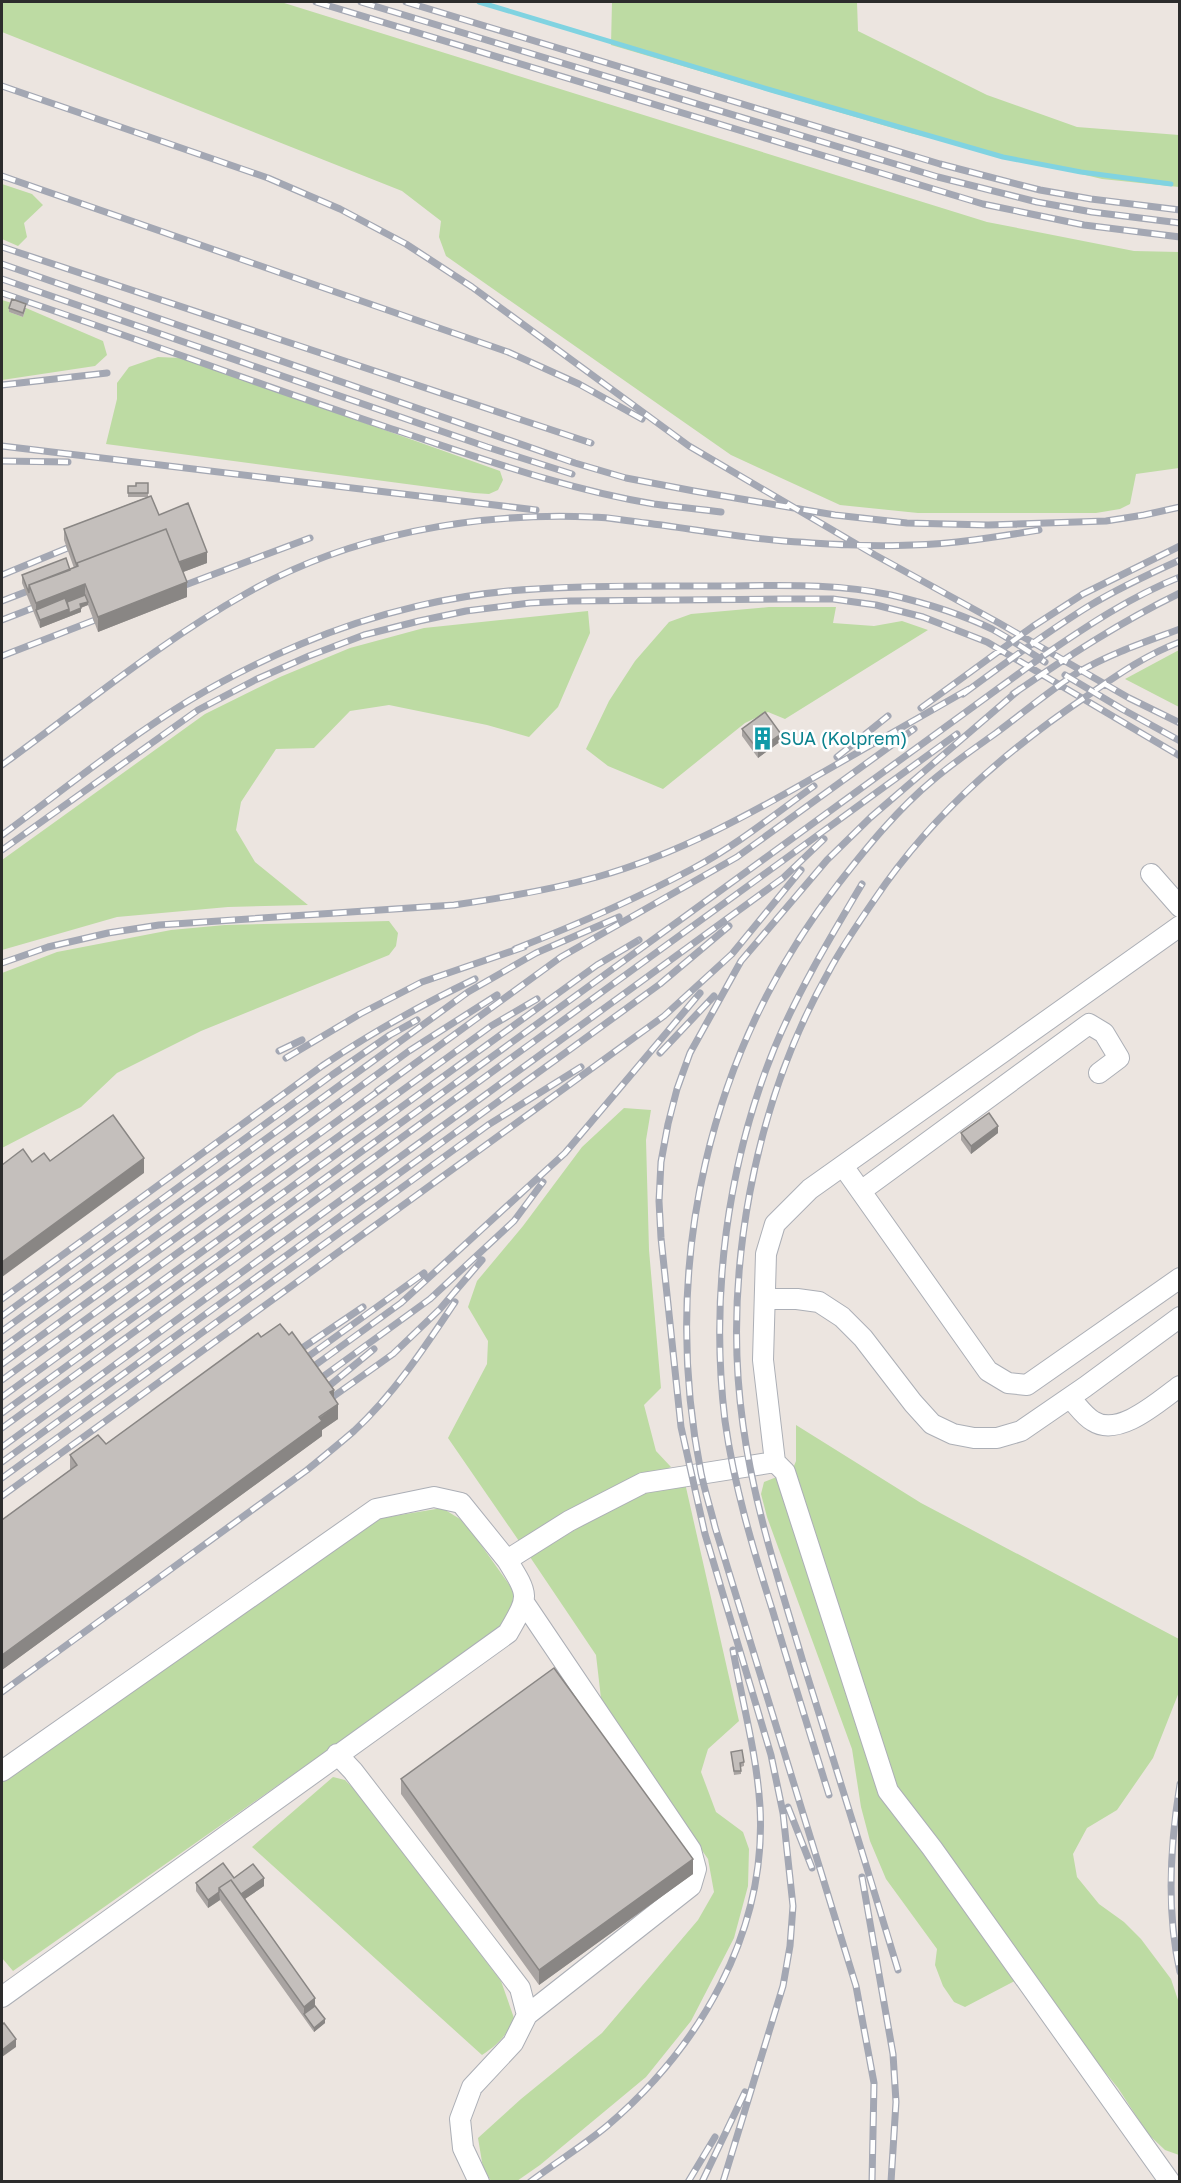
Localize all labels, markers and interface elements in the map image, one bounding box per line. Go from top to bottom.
building icon: SUA (Kolprem) [749,726,775,752]
place label: SUA (Kolprem) [780,727,907,749]

